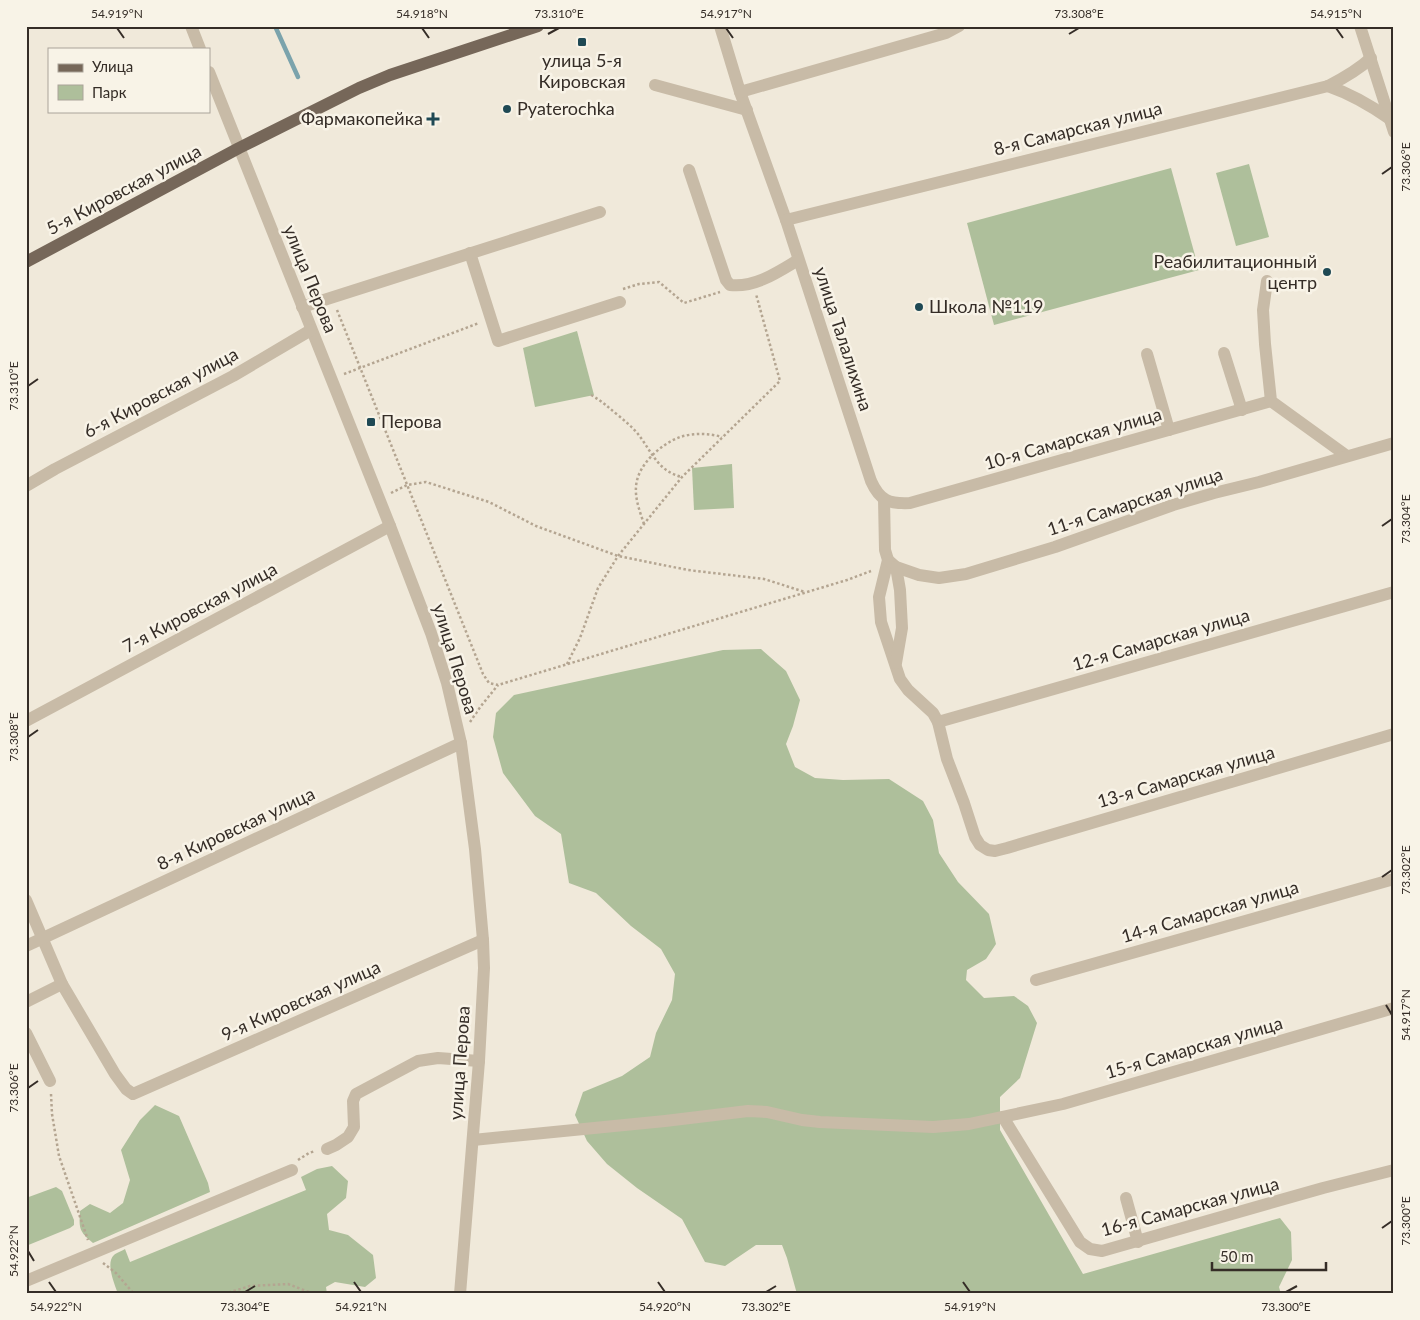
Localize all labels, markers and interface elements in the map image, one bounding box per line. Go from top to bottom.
text: 54.919°N [91,6,143,21]
text: 54.918°N [396,6,448,21]
text: 73.310°E [534,6,584,21]
text: 54.917°N [700,6,752,21]
text: 73.308°E [1054,6,1104,21]
text: 54.915°N [1310,6,1362,21]
marker: улица 5-я Кировская [576,36,588,48]
legend [48,48,210,112]
place label: улица 5-я Кировская [538,49,626,92]
text: Улица [92,57,133,75]
text: Парк [92,83,127,101]
street label: 8-я Самарская улица [991,96,1164,160]
place label: Pyaterochka [517,97,615,119]
marker: Pyaterochka [501,103,513,115]
place label: Фармакопейка [301,107,423,129]
marker: Фармакопейка [427,113,439,125]
street label: 5-я Кировская улица [43,139,204,239]
text: 73.306°E [1398,142,1413,192]
street label: улица Перова [279,221,343,336]
place label: Реабилитационный центр [1153,250,1317,293]
street label: улица Талалихина [810,264,878,413]
marker: Реабилитационный центр [1321,266,1333,278]
place label: Школа №119 [929,295,1043,317]
marker: Школа №119 [913,301,925,313]
street label: 6-я Кировская улица [80,342,241,442]
text: 73.310°E [6,361,21,411]
street label: 10-я Самарская улица [982,402,1164,474]
place label: Перова [381,410,442,432]
marker: Перова [365,416,377,428]
street label: 11-я Самарская улица [1044,462,1225,540]
text: 73.304°E [1398,494,1413,544]
street label: 7-я Кировская улица [119,557,280,657]
street label: улица Перова [429,601,483,717]
street label: 12-я Самарская улица [1070,603,1252,675]
text: 73.308°E [6,712,21,762]
street label: 13-я Самарская улица [1095,740,1277,812]
street label: 8-я Кировская улица [153,782,318,874]
text: 73.302°E [1398,845,1413,895]
street label: 14-я Самарская улица [1119,875,1301,947]
street label: 9-я Кировская улица [218,955,383,1045]
text: 54.917°N [1398,989,1413,1041]
street label: улица Перова [444,1005,474,1121]
street label: 15-я Самарская улица [1103,1011,1285,1083]
text: 73.306°E [6,1063,21,1113]
street label: 16-я Самарская улица [1098,1172,1281,1240]
text: 73.300°E [1398,1196,1413,1246]
text: 54.922°N [6,1225,21,1277]
scale bar [1212,1240,1326,1272]
text: 50 m [1220,1247,1254,1265]
text: 54.922°N [30,1299,82,1314]
text: 73.304°E [220,1299,270,1314]
text: 54.921°N [335,1299,387,1314]
text: 54.920°N [639,1299,691,1314]
text: 73.302°E [741,1299,791,1314]
text: 54.919°N [944,1299,996,1314]
text: 73.300°E [1261,1299,1311,1314]

